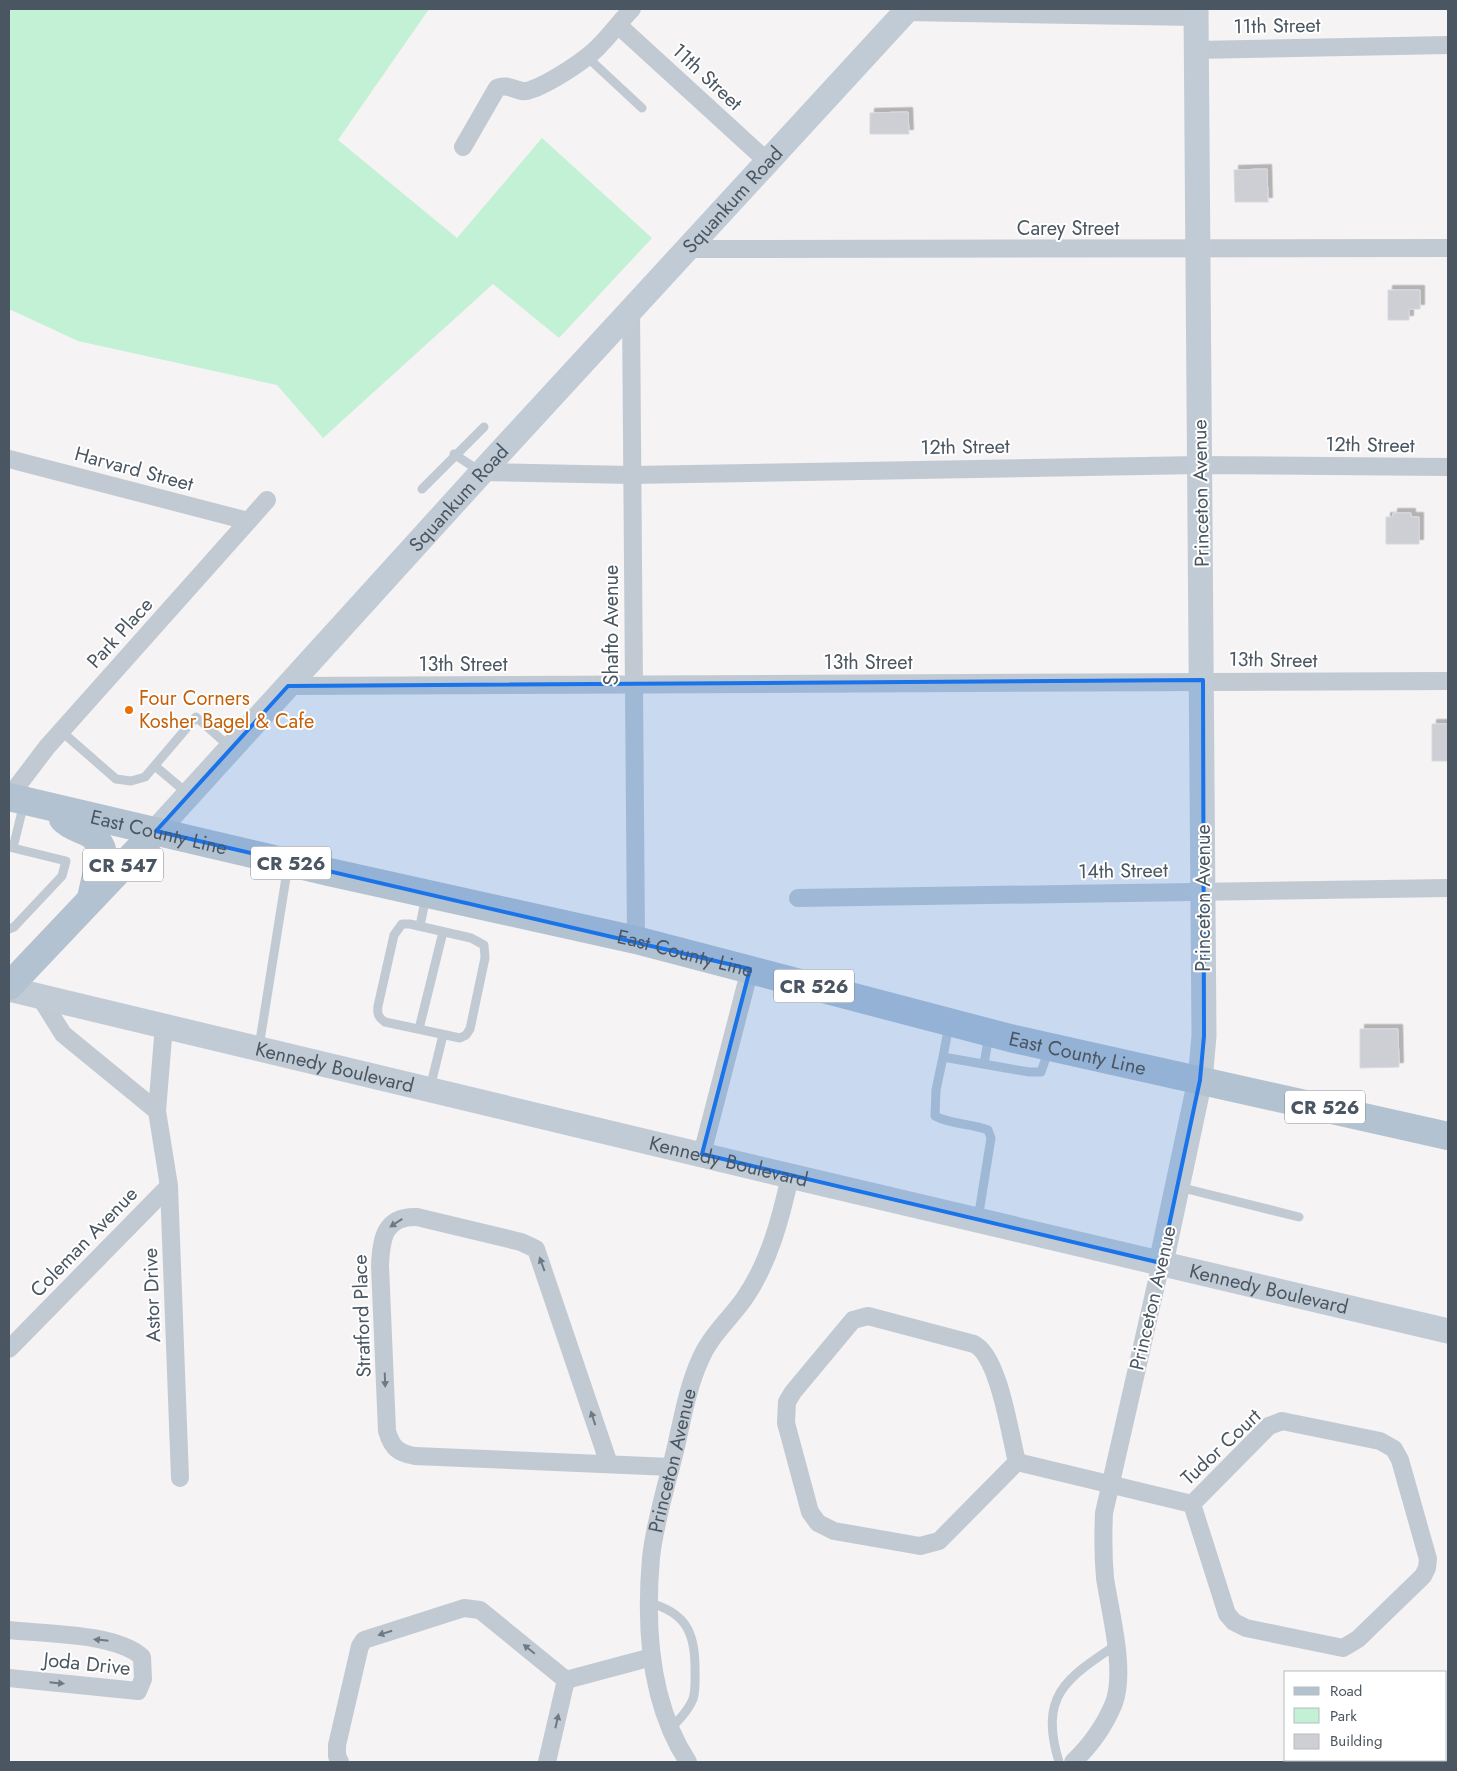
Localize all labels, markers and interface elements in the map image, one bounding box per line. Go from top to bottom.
street label: 11th Street [1233,11,1321,41]
street label: 11th Street [665,37,749,117]
street label: Squankum Road [676,139,790,260]
street label: Carey Street [1017,214,1119,243]
street label: Princeton Avenue [1185,419,1217,567]
street label: 12th Street [1325,430,1415,460]
street label: 12th Street [920,432,1010,462]
street label: Squankum Road [402,438,515,558]
street label: Harvard Street [71,439,197,499]
street label: Shafto Avenue [597,565,626,685]
street label: Park Place [80,591,160,675]
street label: 13th Street [1228,645,1318,675]
street label: 13th Street [824,648,913,677]
street label: 13th Street [419,650,508,679]
place label: Four Corners Kosher Bagel & Cafe [139,684,314,736]
marker: Four Corners Kosher Bagel & Cafe [123,704,135,716]
street label: East County Line [88,802,230,862]
street label: Princeton Avenue [1189,824,1218,972]
road number: CR 526 [251,846,331,880]
road number: CR 547 [83,848,163,882]
street label: 14th Street [1078,856,1168,886]
street label: East County Line [614,922,757,985]
road number: CR 526 [774,969,854,1002]
street label: East County Line [1006,1024,1149,1083]
street label: Kennedy Boulevard [252,1034,417,1100]
road number: CR 526 [1285,1090,1365,1124]
street label: Kennedy Boulevard [646,1128,811,1194]
street label: Coleman Avenue [24,1180,144,1304]
one-way arrow [389,1218,403,1228]
street label: Princeton Avenue [1122,1223,1184,1373]
street label: Astor Drive [136,1247,168,1343]
street label: Stratford Place [345,1254,379,1378]
one-way arrow [538,1256,546,1271]
street label: Kennedy Boulevard [1186,1256,1351,1322]
one-way arrow [381,1372,389,1388]
street label: Princeton Avenue [641,1385,704,1535]
street label: Tudor Court [1174,1402,1268,1492]
one-way arrow [589,1410,597,1425]
one-way arrow [377,1630,392,1638]
one-way arrow [92,1635,108,1643]
one-way arrow [522,1644,535,1655]
street label: Joda Drive [39,1645,132,1683]
legend [1284,1671,1447,1761]
one-way arrow [50,1679,66,1687]
text: Road [1330,1680,1362,1702]
text: Park [1330,1705,1357,1727]
one-way arrow [553,1714,561,1729]
text: Building [1330,1730,1382,1752]

